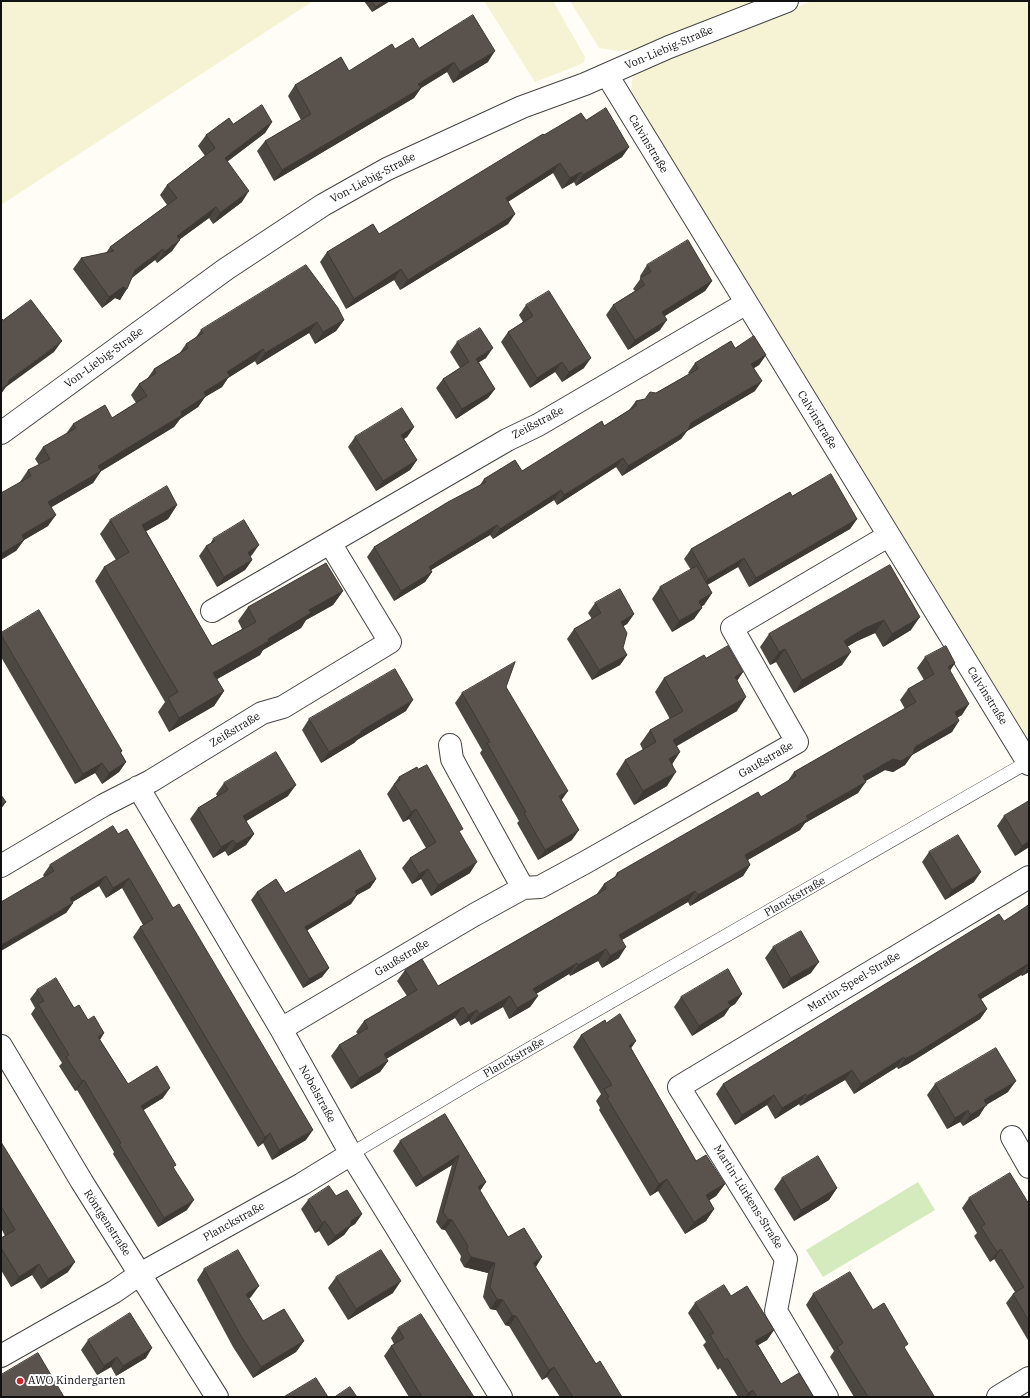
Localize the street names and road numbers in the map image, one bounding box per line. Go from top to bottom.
street label: Von-Liebig-Straße [623,23,715,73]
street label: Calvinstraße [625,112,671,176]
street label: Von-Liebig-Straße [328,150,418,206]
street label: Von-Liebig-Straße [62,325,146,391]
street label: Calvinstraße [794,388,840,452]
street label: Zeißstraße [510,404,566,442]
street label: Calvinstraße [964,665,1010,727]
street label: Zeißstraße [207,710,263,750]
street label: Gaußstraße [736,739,796,781]
street label: Planckstraße [762,874,828,920]
street label: Gaußstraße [372,937,432,979]
street label: Martin-Speel-Straße [805,949,903,1015]
street label: Planckstraße [481,1035,547,1081]
street label: Nobelstraße [296,1063,338,1125]
street label: Martin-Lürkens-Straße [711,1143,785,1251]
street label: Röntgenstraße [81,1188,133,1258]
street label: Planckstraße [201,1200,267,1244]

